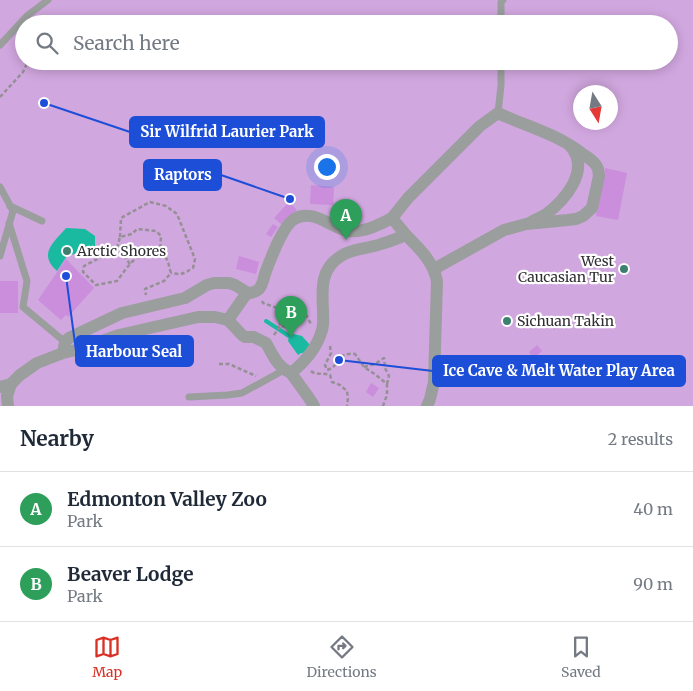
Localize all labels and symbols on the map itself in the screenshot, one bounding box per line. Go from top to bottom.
north arrow [573,85,618,130]
callout: Sir Wilfrid Laurier Park [130,117,324,147]
text: Sir Wilfrid Laurier Park [140,122,314,141]
your location [314,154,340,180]
callout: Raptors [144,160,221,190]
text: Raptors [154,165,212,184]
pin: A [330,199,362,240]
place label: Arctic Shores [76,242,166,260]
marker: Arctic Shores [61,245,73,257]
place label: West Caucasian Tur [518,252,615,286]
marker: West Caucasian Tur [618,263,630,275]
pin: B [275,296,307,337]
place label: Sichuan Takin [517,312,614,330]
marker: Sichuan Takin [501,315,513,327]
callout: Harbour Seal [76,336,193,366]
text: Harbour Seal [86,342,182,361]
callout: Ice Cave & Melt Water Play Area [433,356,685,386]
text: Ice Cave & Melt Water Play Area [443,361,676,380]

